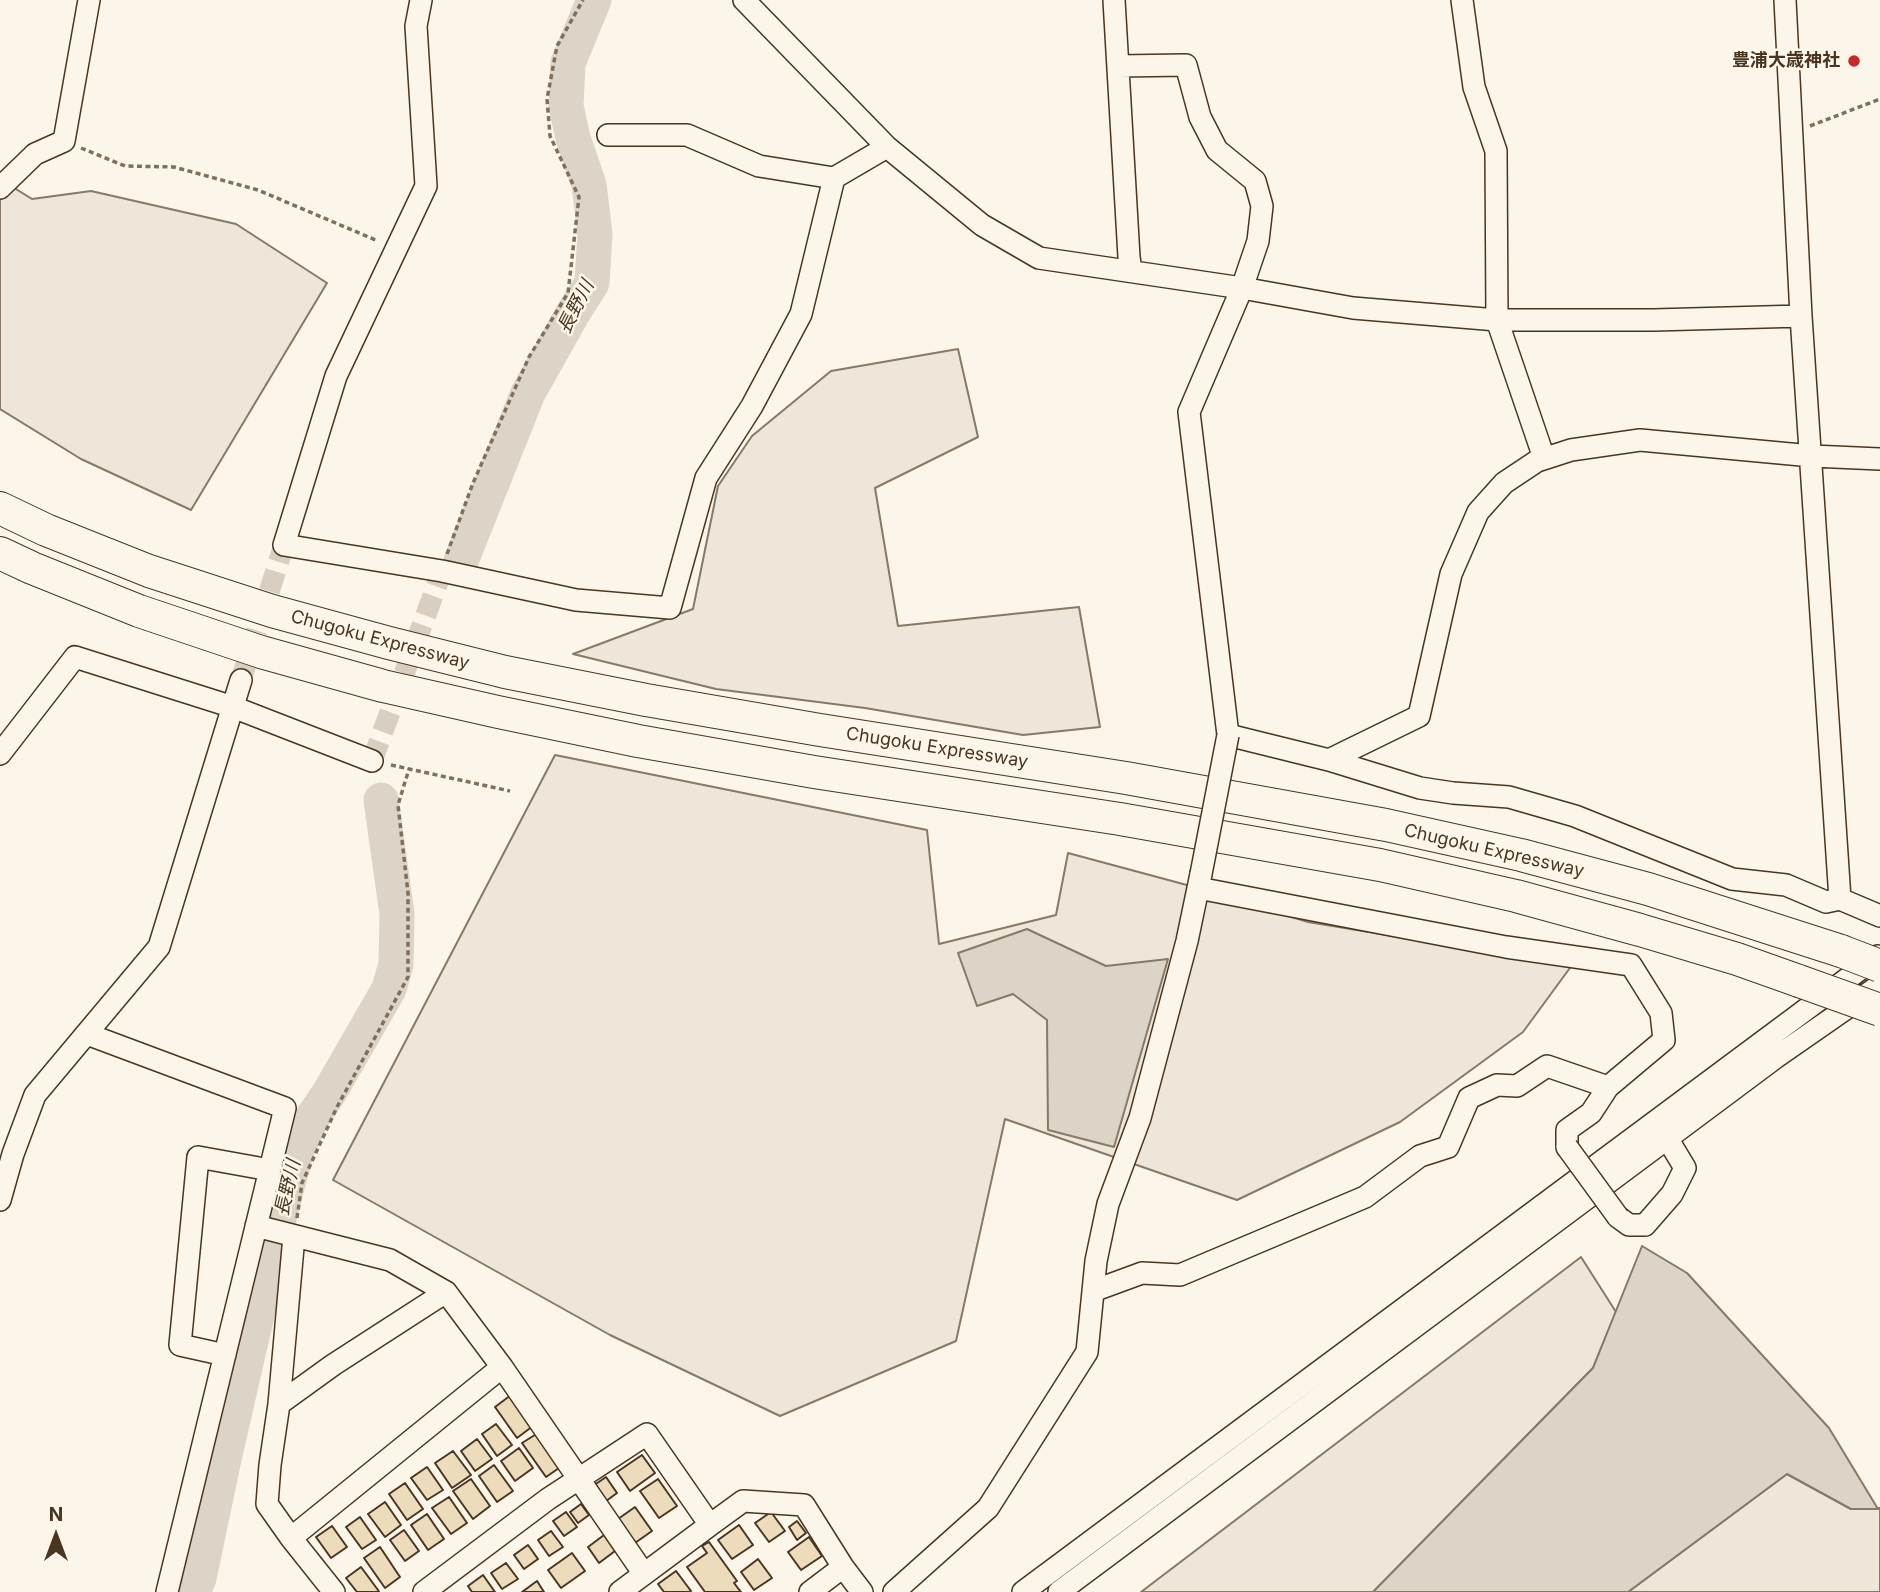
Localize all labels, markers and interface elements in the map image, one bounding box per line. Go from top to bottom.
place label: 豊浦大歳神社 [1732,50,1840,72]
marker: 豊浦大歳神社 [1846,53,1862,69]
water label: 長野川 [553,276,599,338]
street label: Chugoku Expressway [288,606,472,674]
street label: Chugoku Expressway [844,723,1030,773]
street label: Chugoku Expressway [1402,820,1586,882]
water label: 長野川 [270,1158,306,1218]
north arrow [21,1501,91,1571]
text: N [49,1503,63,1526]

